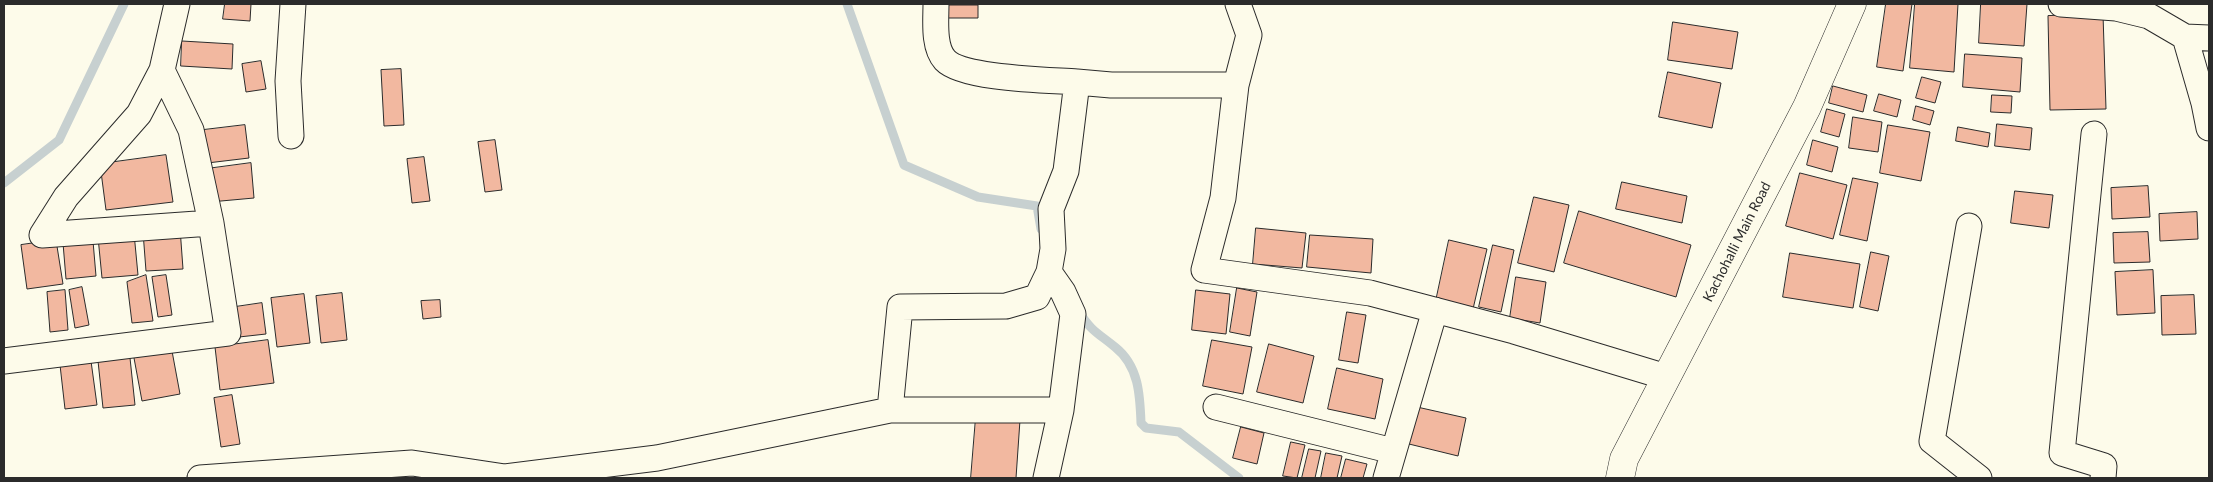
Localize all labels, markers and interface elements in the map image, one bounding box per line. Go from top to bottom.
street label: Kachohalli Main Road [1699,179,1775,305]

